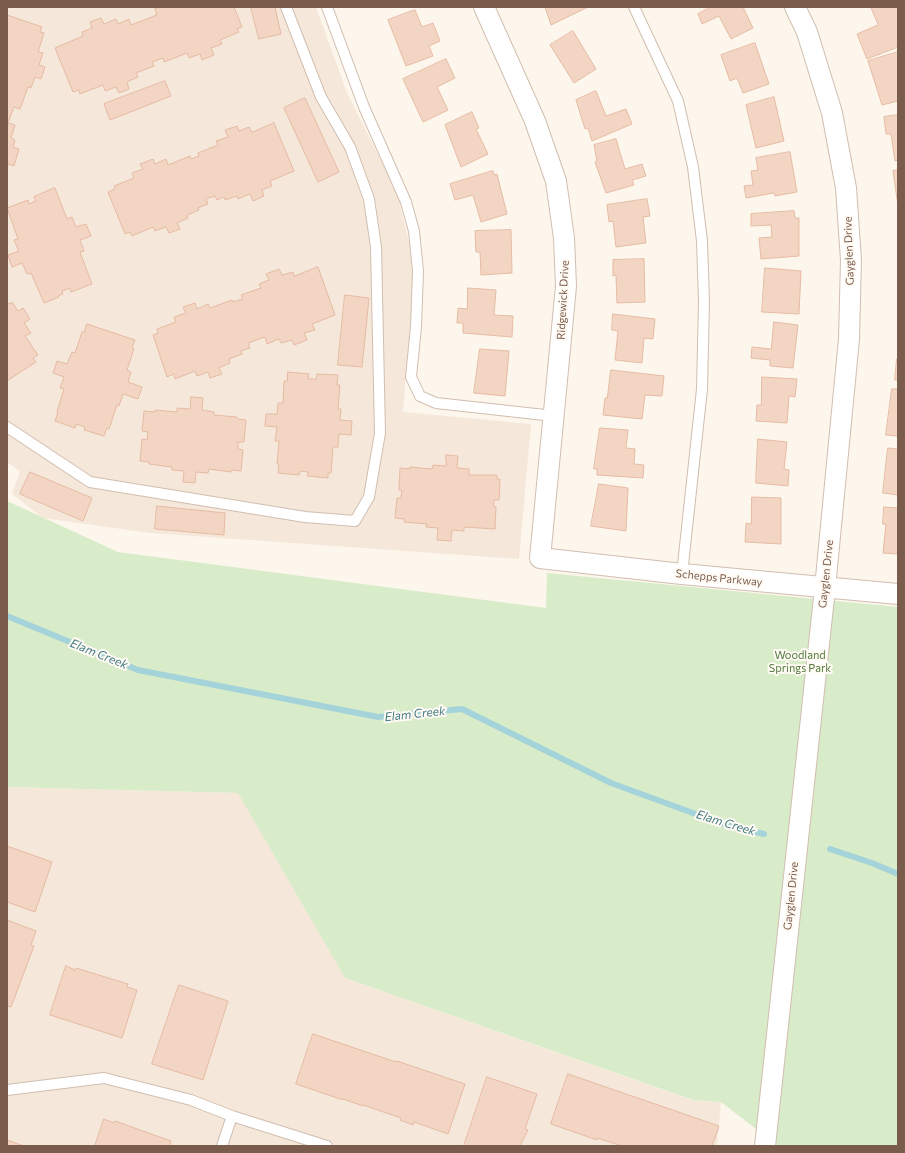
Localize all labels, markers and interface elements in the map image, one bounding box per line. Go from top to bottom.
street label: Gayglen Drive [841,216,857,286]
street label: Ridgewick Drive [554,260,572,340]
street label: Gayglen Drive [816,539,836,609]
street label: Schepps Parkway [675,567,763,589]
water label: Elam Creek [68,636,130,672]
park label: Woodland Springs Park [769,648,831,674]
water label: Elam Creek [384,704,446,724]
water label: Elam Creek [695,807,757,839]
street label: Gayglen Drive [781,861,801,931]

